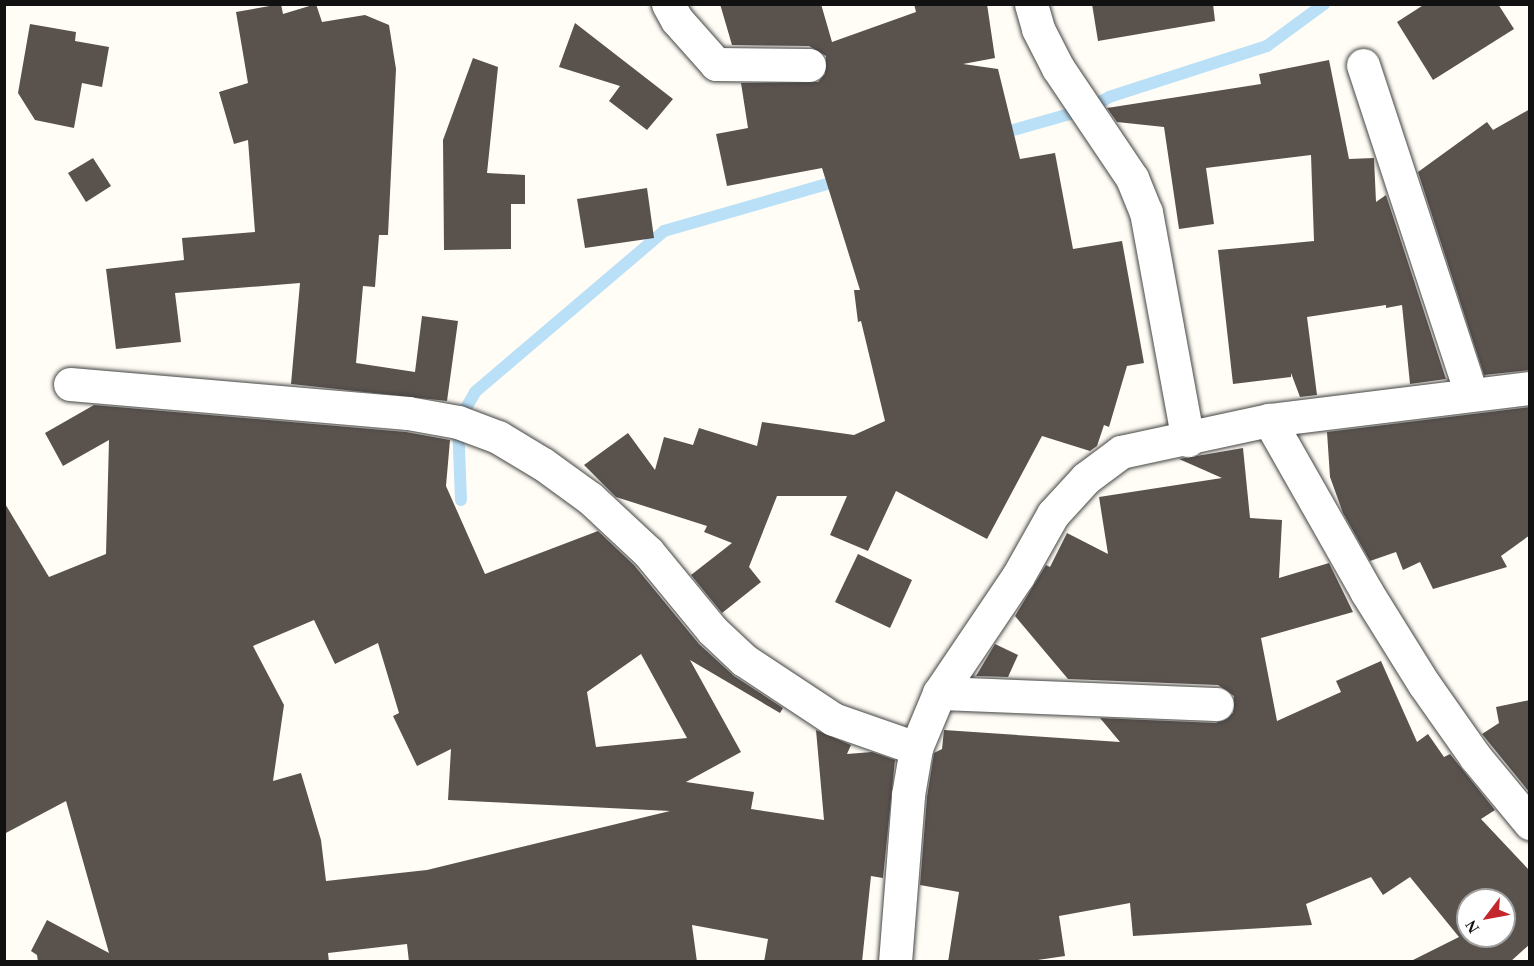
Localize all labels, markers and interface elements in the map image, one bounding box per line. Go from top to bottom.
north arrow [1456,888,1516,948]
text: N [1462,917,1482,936]

